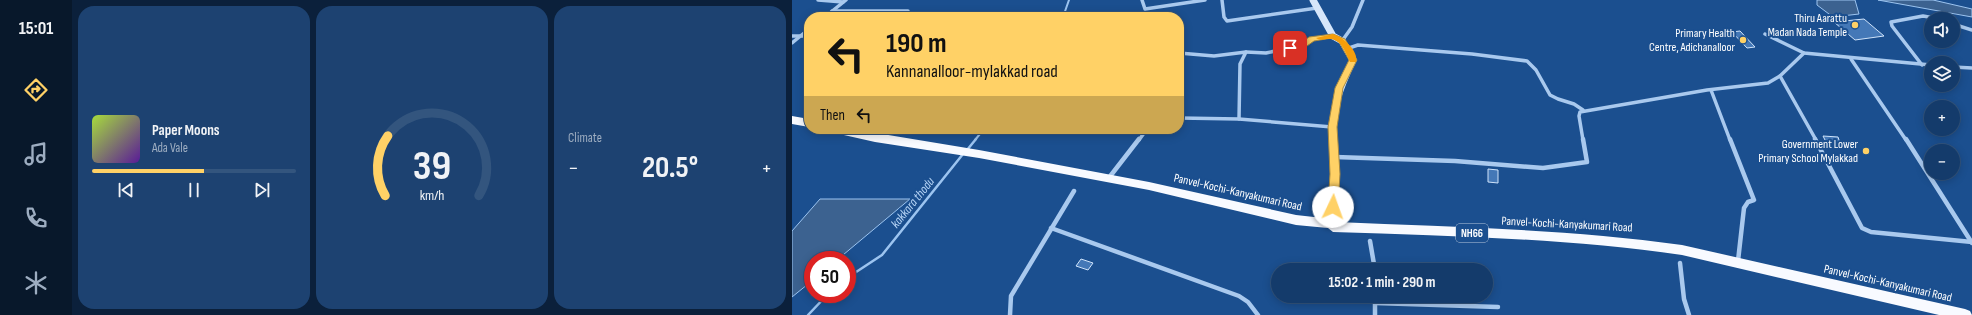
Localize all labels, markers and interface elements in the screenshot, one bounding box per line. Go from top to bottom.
place label: Thiru Aarattu Madan Nada Temple [1768,11,1847,40]
map controls [1924,12,1960,180]
button: sound [1924,12,1960,48]
text: 15:01 [19,18,53,39]
marker: Thiru Aarattu Madan Nada Temple [1850,20,1860,30]
place label: Primary Health Centre, Adichanalloor [1649,26,1736,55]
text: 190 m [886,27,947,60]
icon: left [820,28,872,80]
pin [1273,31,1307,65]
marker: Primary Health Centre, Adichanalloor [1738,35,1748,45]
icon: arrive [1279,37,1301,59]
button: layers [1924,56,1960,92]
text: Kannanalloor-mylakkad road [886,61,1058,82]
icon: directions [22,76,50,104]
button: + [1924,100,1960,136]
icon: left [853,104,875,126]
text: Then [820,106,845,125]
text: Paper Moons [152,121,220,140]
text: Climate [568,130,602,146]
place label: Government Lower Primary School Mylakkad [1758,137,1859,166]
icon: music [22,140,50,168]
text: Ada Vale [152,140,188,156]
text: 39 [413,141,451,190]
button: − [1924,144,1960,180]
marker: Government Lower Primary School Mylakkad [1861,146,1871,156]
text: 20.5° [642,150,698,186]
text: − [568,155,579,182]
text: + [761,155,772,182]
street label: Panvel-Kochi-Kanyakumari Road [1172,170,1303,215]
water label: kakkara thodu [887,174,938,231]
icon: previous [115,179,137,201]
icon: pause [183,179,205,201]
icon: next [251,179,273,201]
text: km/h [420,186,444,203]
position arrow [1312,186,1354,228]
icon: phone [22,204,50,232]
street label: Panvel-Kochi-Kanyakumari Road [1501,214,1633,235]
road number: NH66 [1456,224,1488,242]
speed limit sign: 50 [804,251,856,303]
street label: Panvel-Kochi-Kanyakumari Road [1822,261,1953,306]
icon: climate [22,269,50,297]
text: 15:02 · 1 min · 290 m [1328,273,1436,292]

